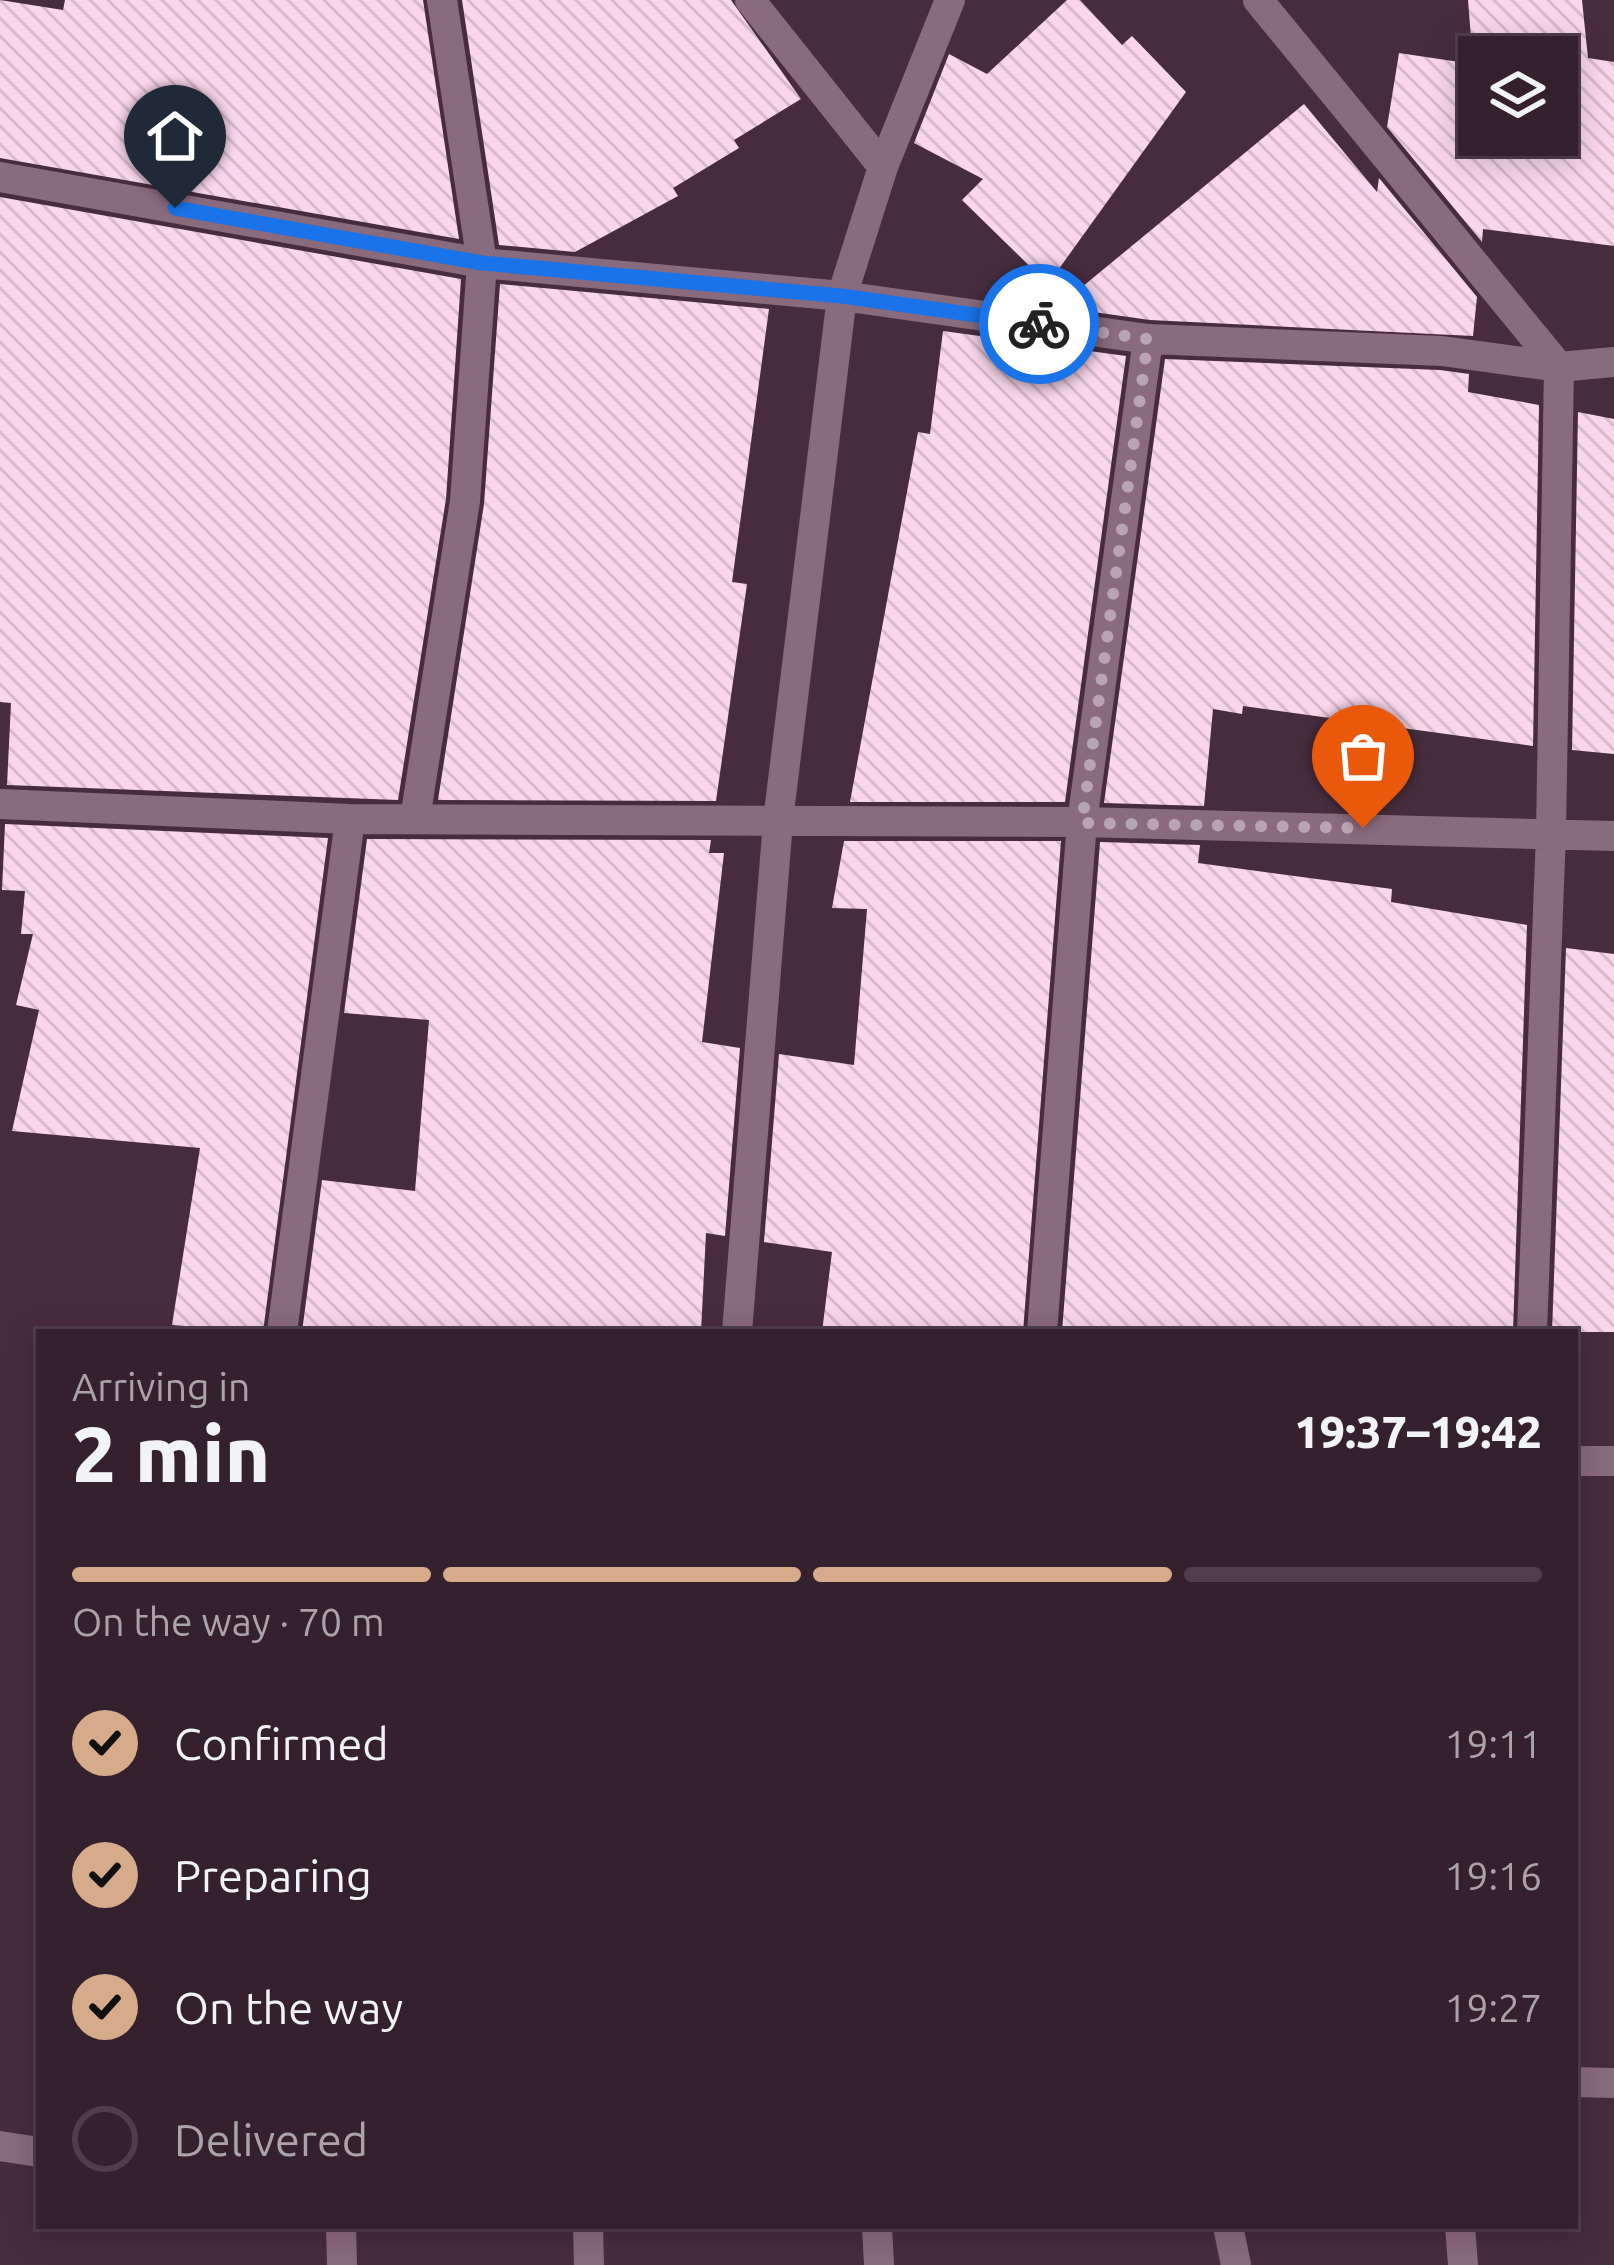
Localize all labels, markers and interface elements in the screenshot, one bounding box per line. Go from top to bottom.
map controls [1458,36,1578,156]
button: layers [1458,36,1578,156]
pin [124,85,226,208]
icon: home [142,103,208,169]
courier [979,264,1099,384]
icon: bike [1006,291,1072,357]
pin [1312,705,1414,828]
icon: bag [1330,723,1396,789]
text: Arriving in [72,1365,250,1408]
text: 19:37–19:42 [1294,1406,1542,1457]
text: 2 min [72,1409,270,1497]
text: On the way · 70 m [72,1600,385,1643]
icon: check [72,1710,138,1776]
text: Confirmed [174,1718,389,1769]
text: 19:11 [1444,1722,1542,1765]
icon: check [72,1842,138,1908]
text: Preparing [174,1850,372,1901]
text: 19:16 [1444,1854,1542,1897]
icon: check [72,1974,138,2040]
text: On the way [174,1982,403,2033]
text: 19:27 [1444,1986,1542,2029]
text: Delivered [174,2114,368,2165]

